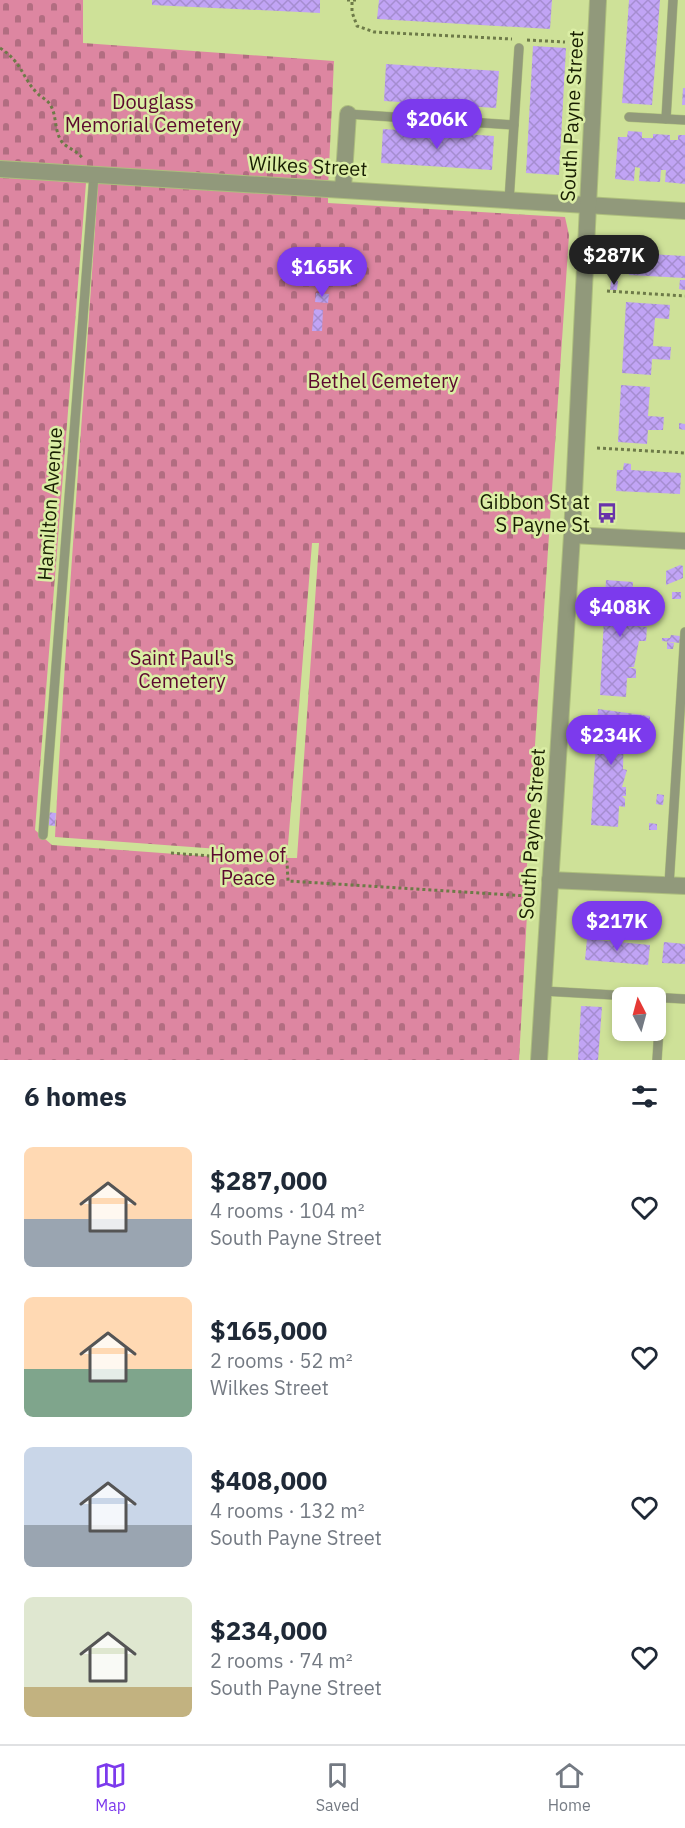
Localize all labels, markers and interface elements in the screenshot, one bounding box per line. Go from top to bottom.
street label: South Payne Street [554,30,589,202]
park label: Douglass Memorial Cemetery [65,88,241,138]
pin: $206K [395,99,479,150]
text: $206K [406,105,468,132]
street label: Wilkes Street [248,149,368,182]
pin: $287K [572,235,656,286]
text: $287K [583,241,645,268]
pin: $165K [280,247,364,298]
text: $165K [291,253,353,280]
park label: Bethel Cemetery [308,367,458,394]
street label: Hamilton Avenue [31,426,68,582]
place label: Gibbon St at S Payne St [480,488,590,538]
bus stop icon: Gibbon St at S Payne St [595,501,619,525]
pin: $408K [578,587,662,638]
text: $408K [589,593,651,620]
park label: Saint Paul's Cemetery [130,644,234,694]
pin: $234K [569,715,653,766]
text: $234K [580,721,642,748]
street label: South Payne Street [512,747,551,921]
park label: Home of Peace [210,841,287,891]
pin: $217K [575,901,659,952]
text: $217K [586,907,648,934]
north arrow [612,987,666,1041]
map controls [612,987,666,1041]
text: 6 homes [24,1079,127,1113]
icon: filters [628,1080,661,1113]
text: $287,000 [210,1163,327,1197]
icon: home [72,1171,144,1243]
icon: heart [628,1191,661,1224]
text: 4 rooms · 104 m² [210,1197,365,1224]
text: South Payne Street [210,1224,382,1251]
text: $165,000 [210,1313,327,1347]
icon: home [72,1321,144,1393]
icon: heart [628,1341,661,1374]
text: 2 rooms · 52 m² [210,1347,353,1374]
text: Wilkes Street [210,1374,329,1401]
text: $408,000 [210,1463,327,1497]
icon: home [72,1471,144,1543]
icon: heart [628,1491,661,1524]
text: 4 rooms · 132 m² [210,1497,365,1524]
text: South Payne Street [210,1524,382,1551]
text: $234,000 [210,1613,327,1647]
icon: home [72,1621,144,1693]
icon: heart [628,1641,661,1674]
text: 2 rooms · 74 m² [210,1647,353,1674]
text: South Payne Street [210,1674,382,1701]
tab: Map [94,1759,127,1815]
tab: Saved [316,1759,359,1815]
tab: Home [548,1759,591,1815]

